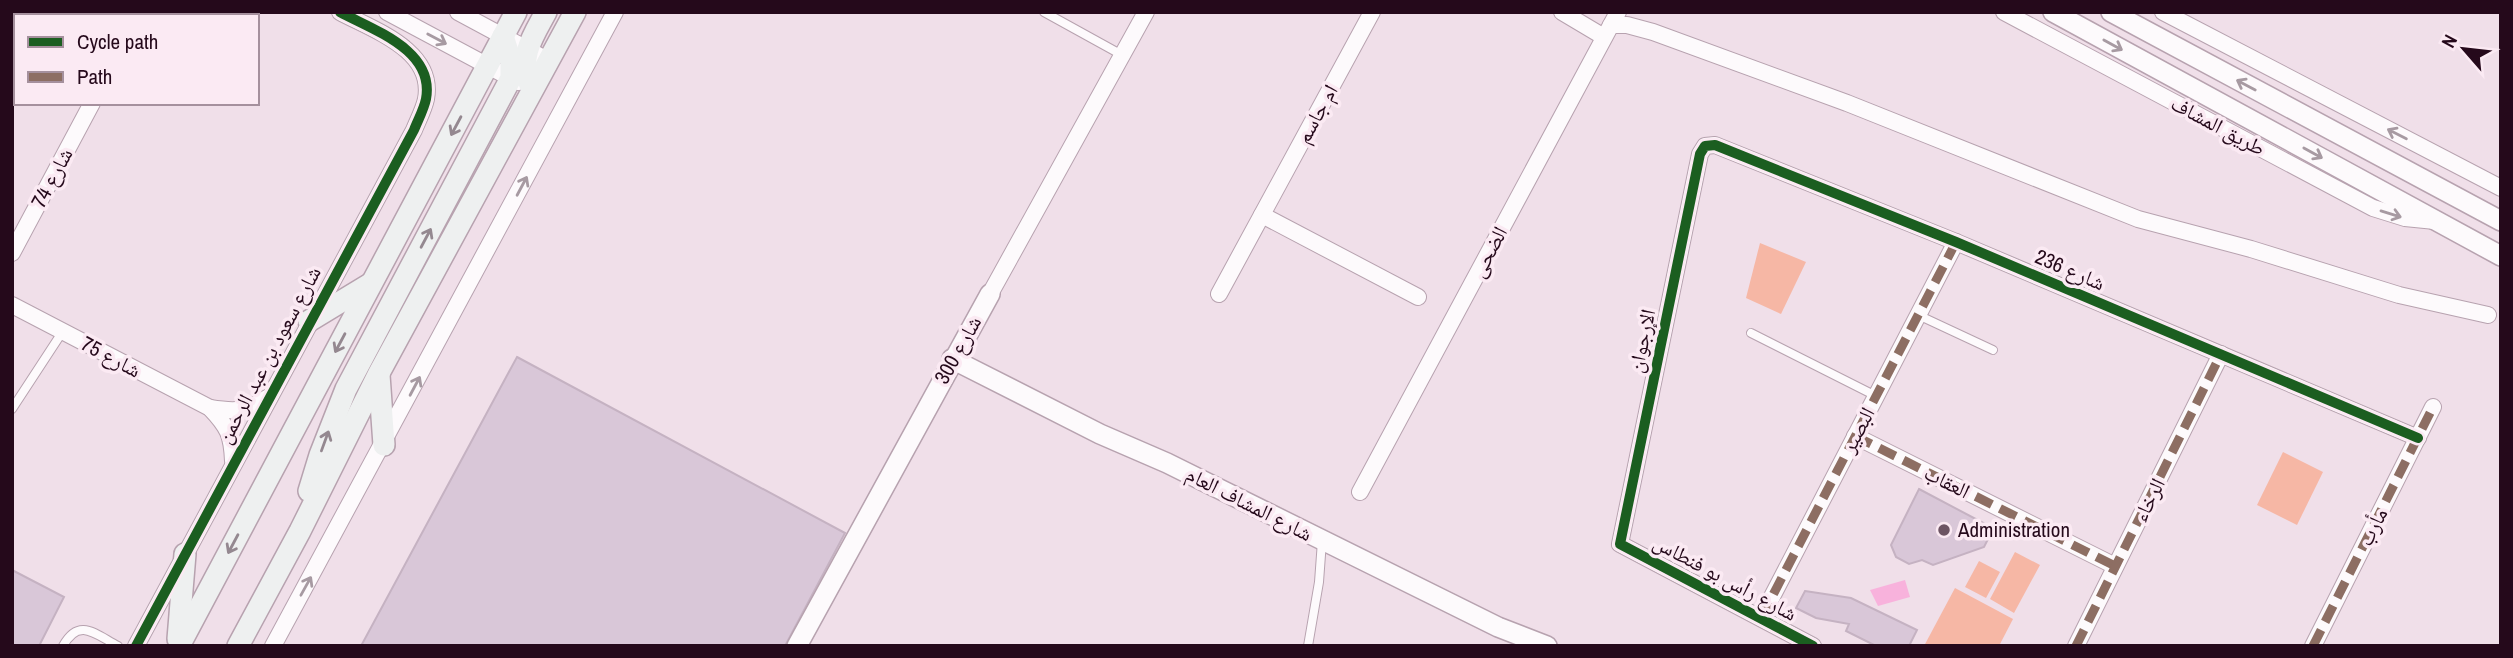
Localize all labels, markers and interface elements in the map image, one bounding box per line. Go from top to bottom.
legend [14,14,259,105]
north arrow [2429,14,2499,84]
text: Cycle path [77,27,158,56]
text: N [2435,30,2463,52]
one-way arrow [427,32,447,46]
one-way arrow [2102,39,2123,52]
text: Path [77,62,112,91]
one-way arrow [2236,77,2257,91]
street label: ام جاسم [1288,79,1345,149]
street label: طريق المشاف [2166,89,2271,163]
one-way arrow [448,115,462,136]
one-way arrow [2387,127,2408,140]
street label: شارع 74 [24,143,79,213]
one-way arrow [2302,147,2323,161]
one-way arrow [515,176,529,196]
one-way arrow [2379,208,2401,221]
street label: الضحى [1463,221,1514,283]
one-way arrow [420,228,433,249]
street label: شارع 236 [2031,242,2110,297]
street label: شارع سعود بن عبد الرحمن [209,261,328,449]
street label: الإرجوان [1621,306,1662,375]
street label: شارع 300 [927,311,988,389]
street label: شارع 75 [76,329,146,384]
one-way arrow [333,333,347,353]
one-way arrow [409,376,422,397]
street label: البصير [1833,402,1882,459]
one-way arrow [320,431,332,453]
street label: العقاب [1919,458,1975,505]
street label: شارع المشاف العام [1181,459,1317,548]
street label: الرخاء [2125,473,2172,527]
street label: مأرب [2351,503,2394,551]
place label: Administration [1957,515,2070,544]
marker: Administration [1936,522,1952,538]
street label: شارع رأس بو فنطاس [1648,527,1802,628]
one-way arrow [226,533,239,554]
one-way arrow [300,576,313,597]

